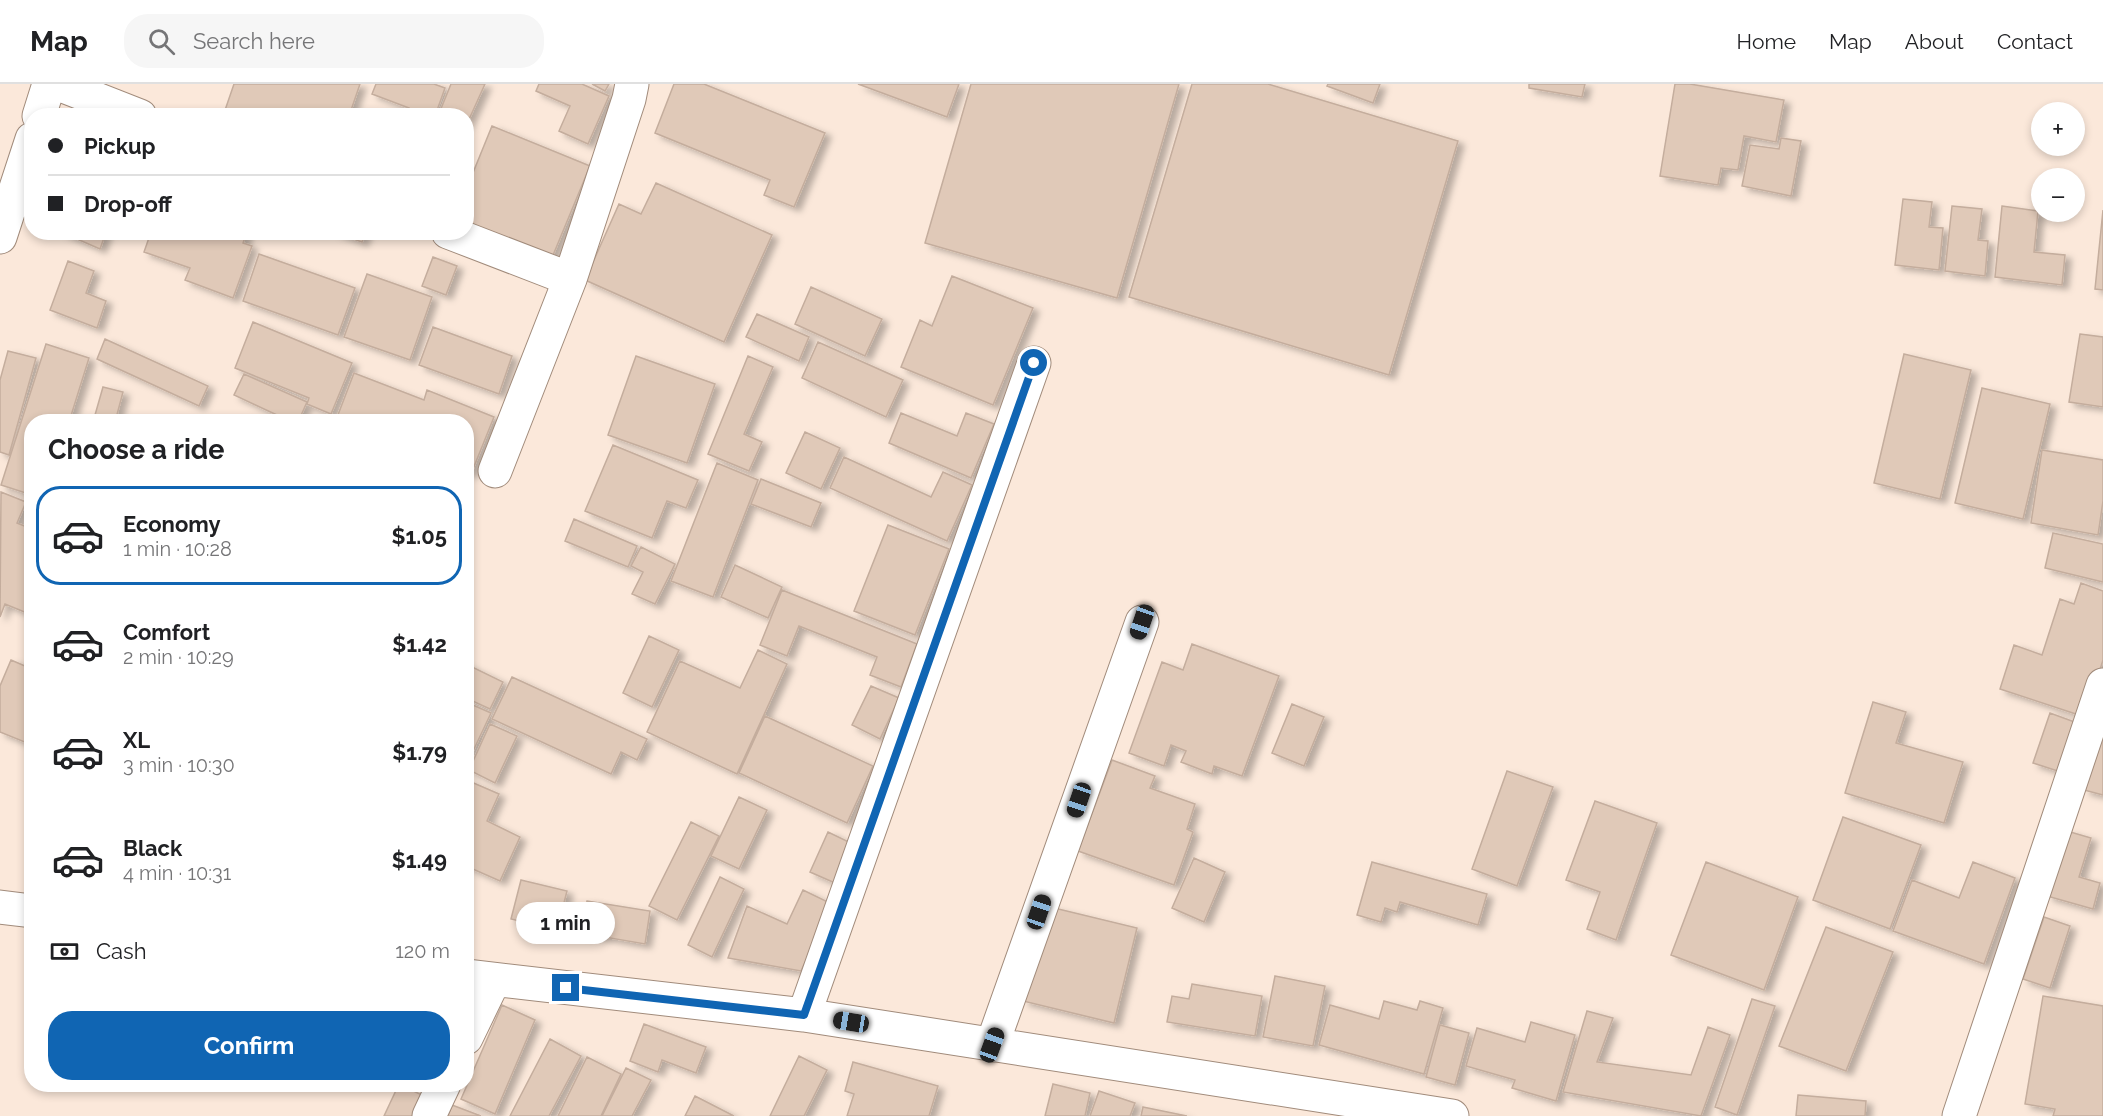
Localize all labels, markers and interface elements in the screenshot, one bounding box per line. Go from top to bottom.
search box [124,14,544,68]
text: Map [30,25,88,58]
icon: search [145,25,178,58]
text: Search here [193,28,315,54]
text: Home [1737,29,1796,54]
text: Map [1829,29,1872,54]
text: About [1905,29,1964,54]
text: Contact [1997,29,2073,54]
map controls [2031,102,2085,222]
button: + [2031,102,2085,156]
text: Pickup [84,133,156,159]
button: − [2031,168,2085,222]
text: Drop-off [84,191,172,217]
route start [1020,349,1047,376]
text: Choose a ride [48,434,224,465]
icon: car [51,509,105,563]
text: Economy [123,511,221,537]
text: $1.05 [392,523,447,549]
text: 1 min · 10:28 [123,537,232,561]
car [1128,602,1156,642]
icon: car [51,617,105,671]
text: Comfort [123,619,210,645]
text: $1.42 [392,631,447,657]
text: 2 min · 10:29 [123,645,234,669]
icon: car [51,725,105,779]
text: XL [123,727,150,753]
text: $1.79 [392,739,447,765]
text: 3 min · 10:30 [123,753,235,777]
car [1065,780,1093,820]
icon: car [51,833,105,887]
text: Black [123,835,182,861]
text: $1.49 [392,847,447,873]
text: 4 min · 10:31 [123,861,231,885]
car [1025,892,1053,932]
callout: 1 min [516,901,616,943]
text: 1 min [540,911,591,935]
icon: cash [48,935,81,968]
text: Cash [96,938,147,964]
text: 120 m [395,939,450,963]
route end [552,974,579,1001]
car [832,1010,870,1034]
button: Confirm [48,1011,450,1080]
car [977,1025,1007,1065]

